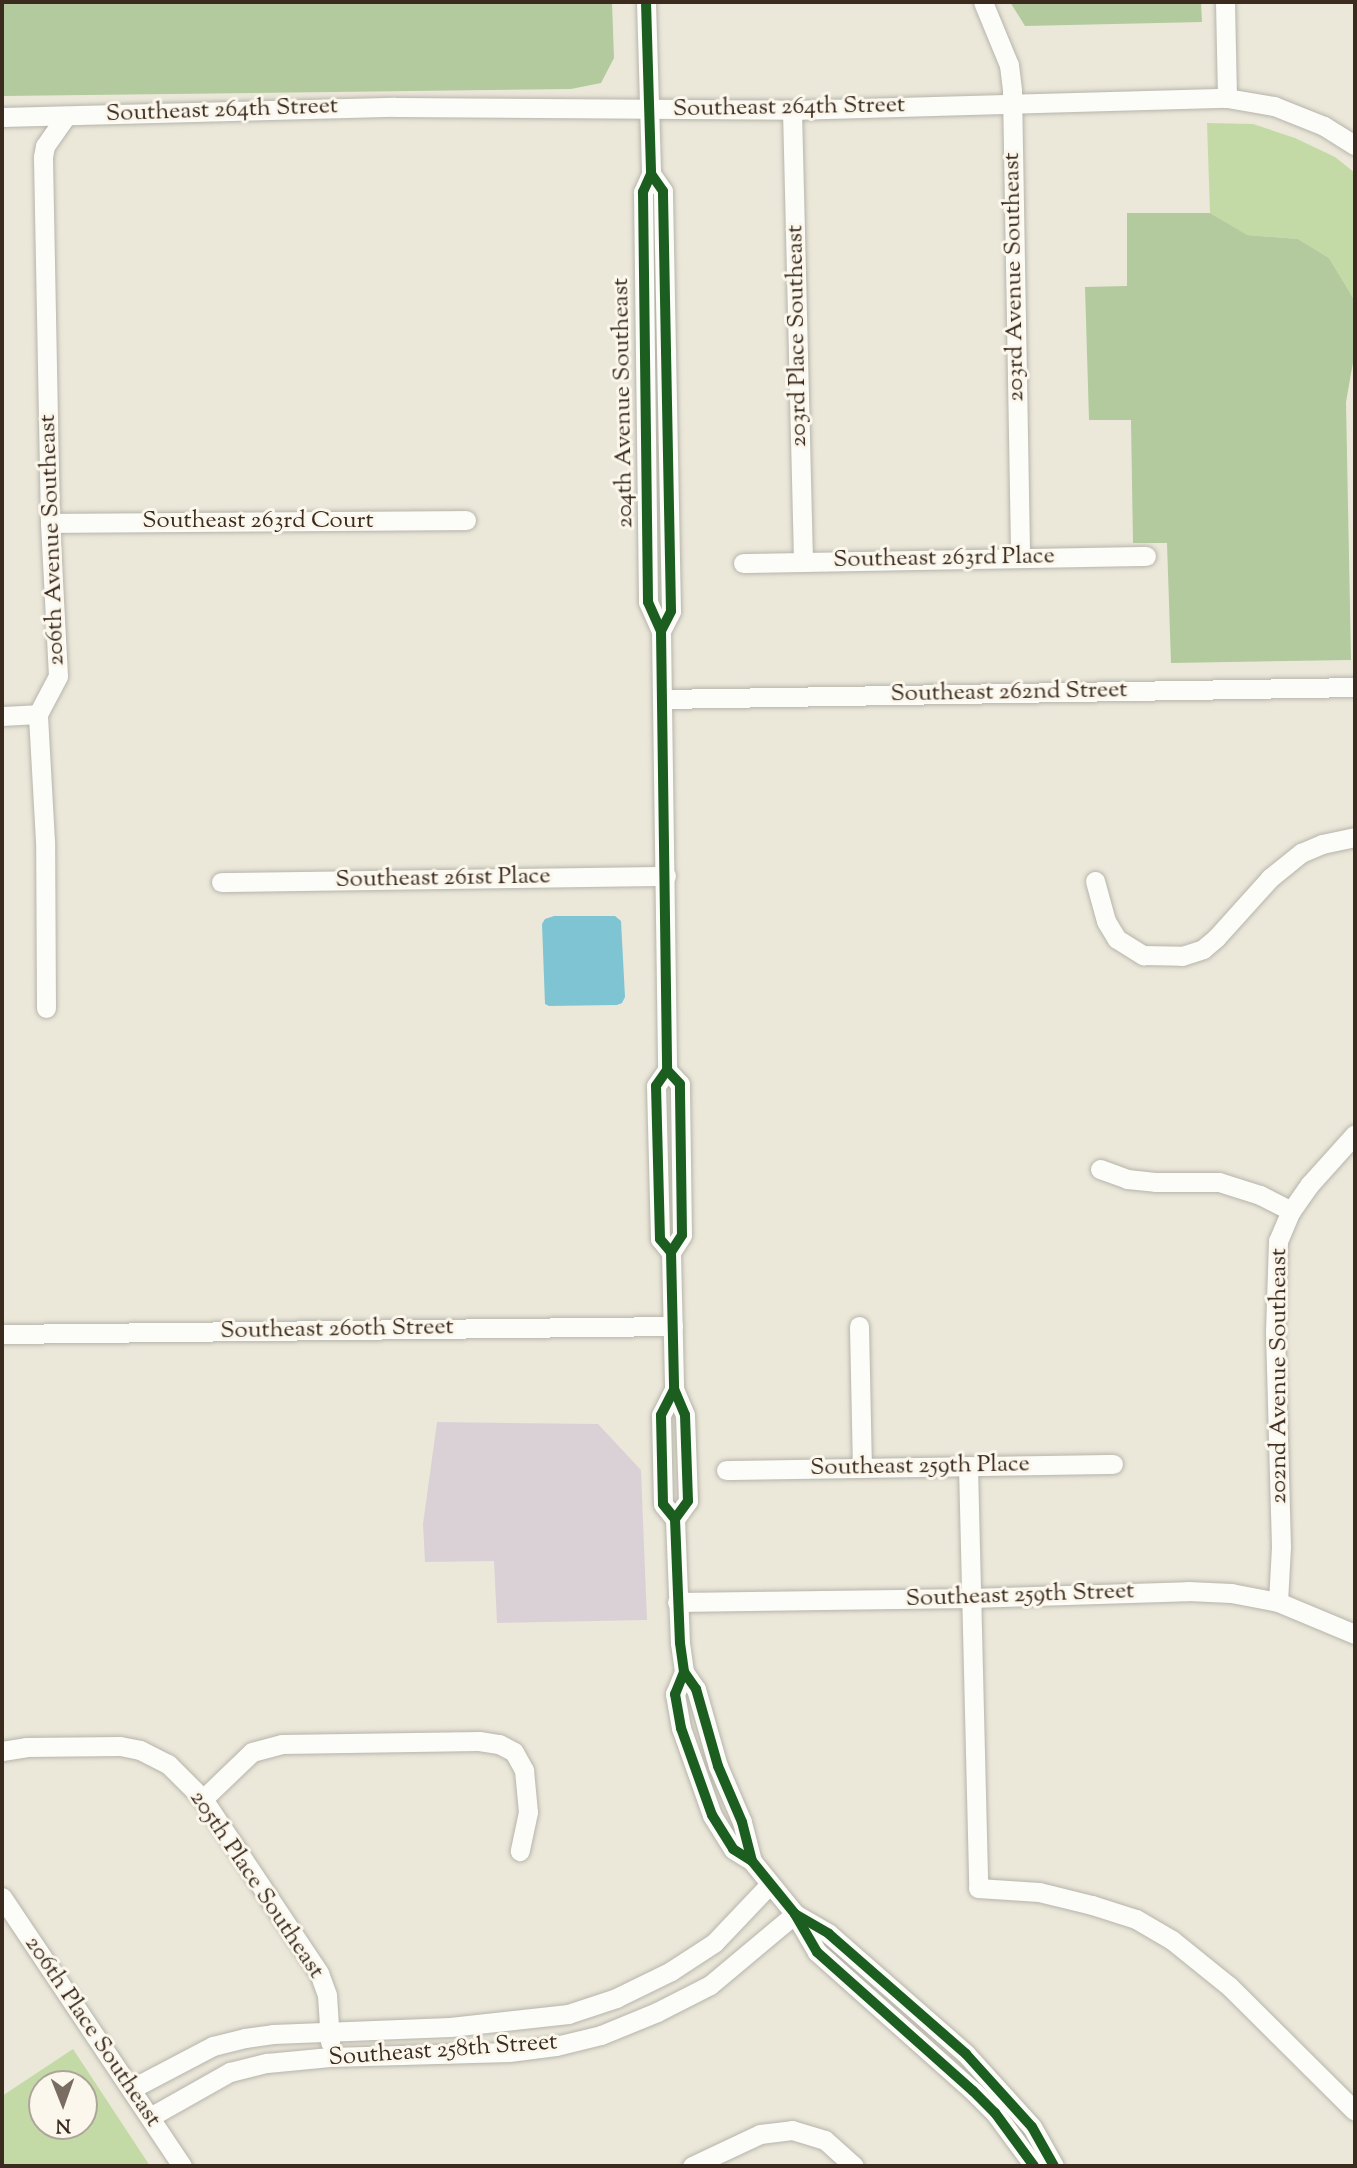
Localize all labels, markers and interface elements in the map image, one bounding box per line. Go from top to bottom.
street label: Southeast 264th Street [673,92,905,124]
street label: Southeast 264th Street [105,93,339,129]
street label: 203rd Avenue Southeast [998,152,1032,402]
street label: 203rd Place Southeast [782,225,814,447]
street label: 204th Avenue Southeast [607,277,641,529]
street label: 206th Avenue Southeast [34,414,72,666]
street label: Southeast 263rd Court [142,508,374,536]
street label: Southeast 263rd Place [833,543,1055,575]
street label: Southeast 262nd Street [890,677,1128,709]
street label: Southeast 261st Place [335,863,551,895]
street label: 202nd Avenue Southeast [1266,1248,1294,1504]
street label: Southeast 260th Street [220,1314,454,1346]
street label: Southeast 259th Place [810,1451,1030,1483]
street label: Southeast 259th Street [905,1578,1135,1614]
street label: 205th Place Southeast [182,1785,330,1985]
street label: 206th Place Southeast [17,1931,167,2133]
street label: Southeast 258th Street [328,2029,558,2073]
north arrow [28,2070,98,2140]
text: N [56,2111,71,2138]

